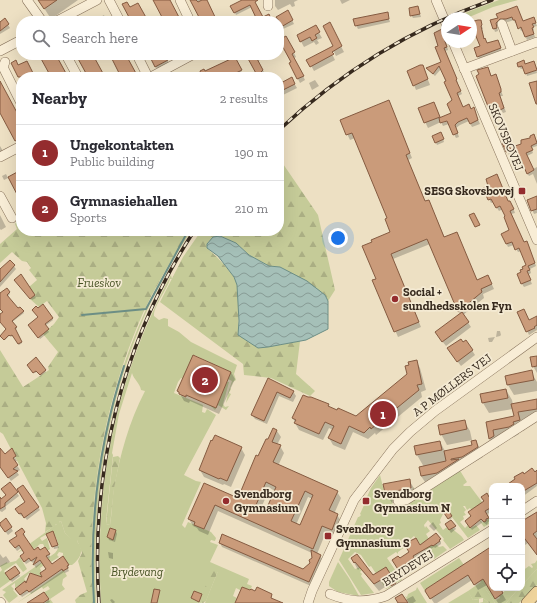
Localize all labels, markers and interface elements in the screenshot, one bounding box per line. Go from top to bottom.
north arrow [441,12,477,48]
search box [16,16,284,60]
icon: search [30,27,52,49]
text: Search here [62,29,138,47]
text: Nearby [32,88,87,108]
text: 2 results [220,91,268,106]
street label: SKOVSBOVEJ [485,101,527,173]
text: Ungekontakten [70,136,174,154]
text: 1 [42,145,48,160]
text: 190 m [234,145,268,160]
text: Public building [70,154,154,169]
place label: SESG Skovsbovej [424,184,514,199]
marker: SESG Skovsbovej [517,186,527,196]
text: Gymnasiehallen [70,192,177,210]
text: 2 [42,201,48,216]
text: 210 m [235,201,268,216]
text: Sports [70,210,107,225]
your location [328,228,348,248]
park label: Frueskov [77,276,121,290]
place label: Social + sundhedsskolen Fyn [403,285,512,313]
marker: Social + sundhedsskolen Fyn [390,294,400,304]
street label: A P MØLLERS VEJ [410,350,495,419]
pin: 2 [192,365,218,395]
pin: 1 [370,399,396,429]
map controls [489,483,525,591]
button: + [489,483,525,519]
place label: Svendborg Gymnasium [234,487,299,515]
place label: Svendborg Gymnasium N [374,487,450,515]
marker: Svendborg Gymnasium [221,496,231,506]
marker: Svendborg Gymnasium N [361,496,371,506]
button: − [489,519,525,555]
place label: Svendborg Gymnasium S [336,522,410,550]
marker: Svendborg Gymnasium S [323,531,333,541]
street label: BRYDEVEJ [380,547,437,589]
button: locate [489,555,525,591]
park label: Brydevang [111,565,164,579]

